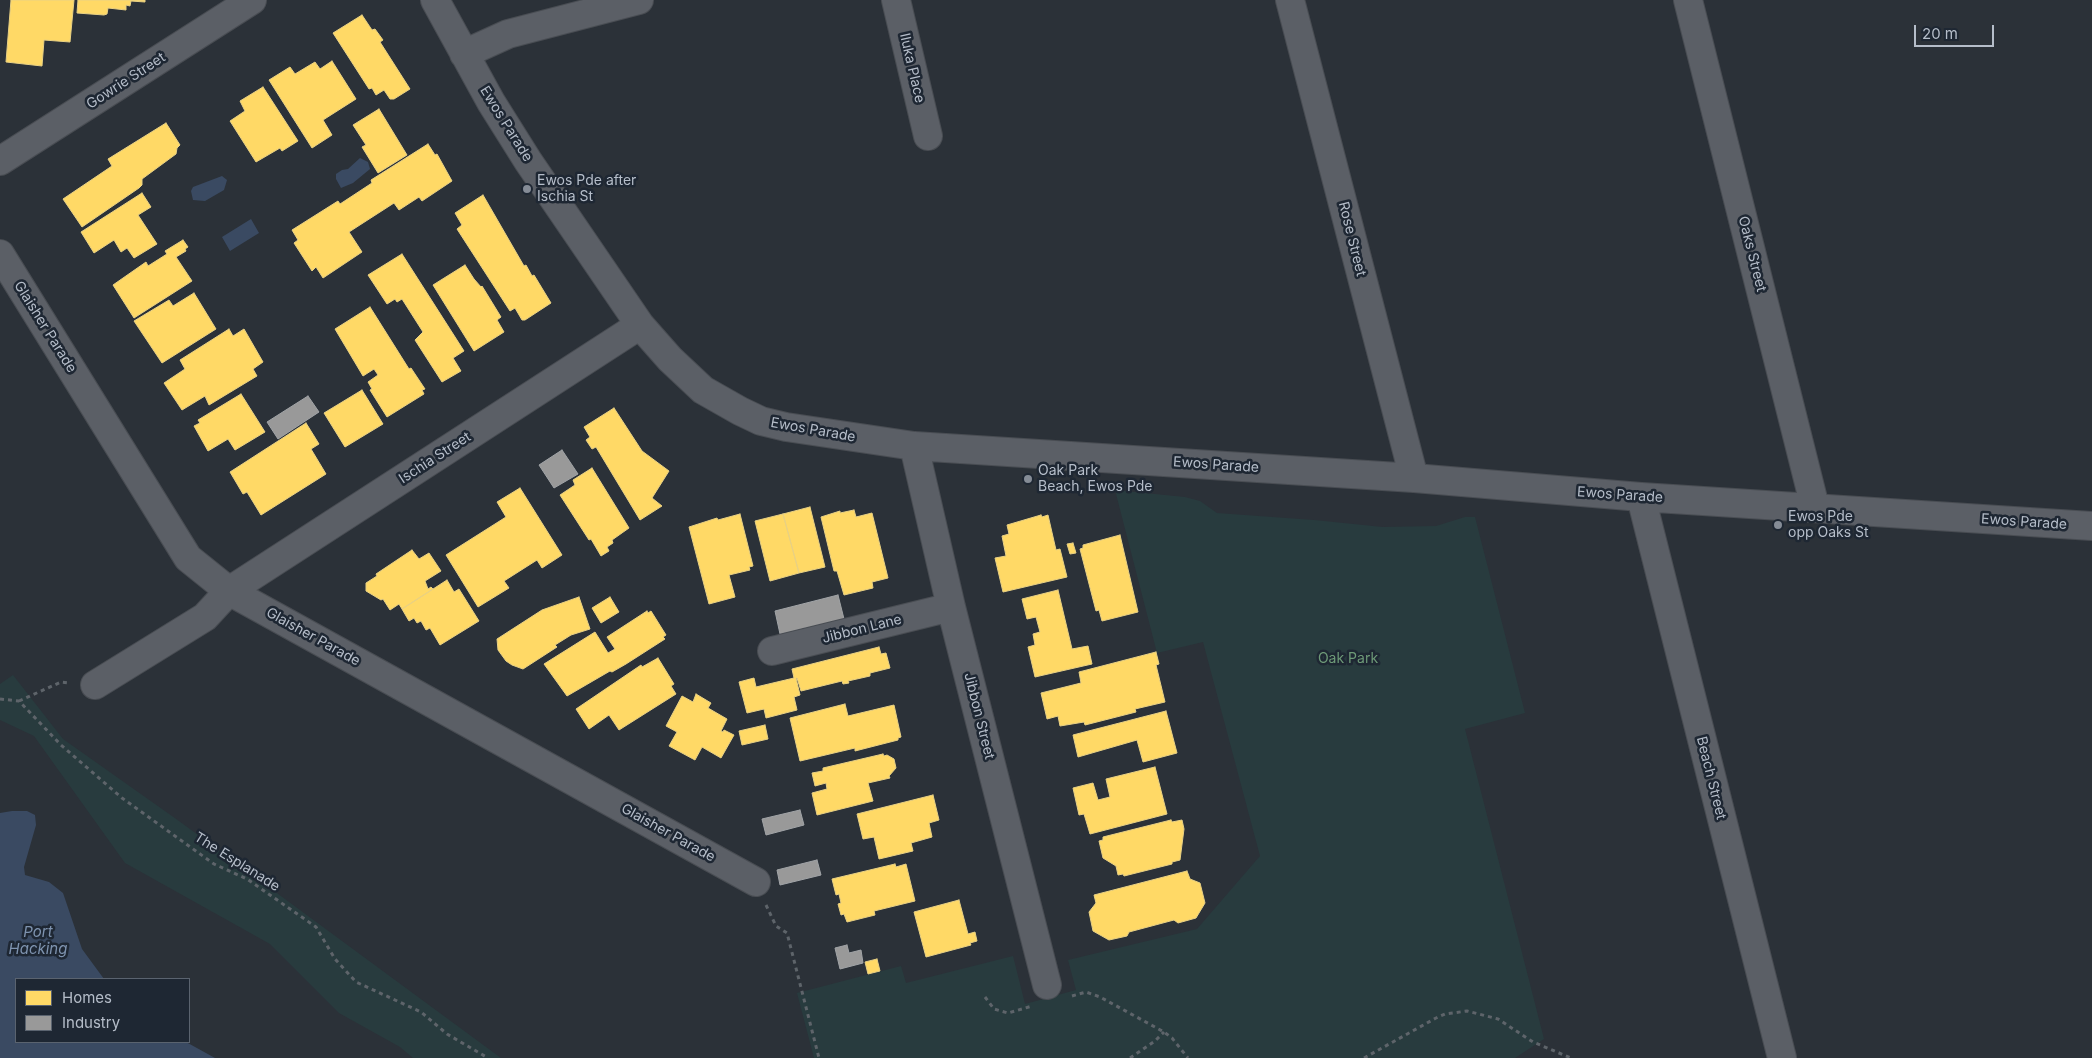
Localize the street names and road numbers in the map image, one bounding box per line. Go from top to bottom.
street label: Iluka Place [896,31,928,105]
street label: Gowrie Street [83,49,169,113]
street label: Ewos Parade [476,83,536,165]
street label: Rose Street [1335,200,1369,278]
street label: Oaks Street [1735,215,1769,293]
street label: Glaisher Parade [10,278,80,376]
street label: Ewos Parade [769,414,857,446]
street label: Ischia Street [396,429,474,487]
street label: Ewos Parade [1173,454,1259,476]
street label: Ewos Parade [1577,484,1663,506]
street label: Ewos Parade [1981,511,2067,533]
street label: Glaisher Parade [263,604,363,670]
street label: Jibbon Lane [821,611,903,647]
street label: Jibbon Street [960,671,998,761]
street label: Beach Street [1693,735,1729,821]
street label: Glaisher Parade [618,800,718,866]
street label: The Esplanade [191,829,283,895]

